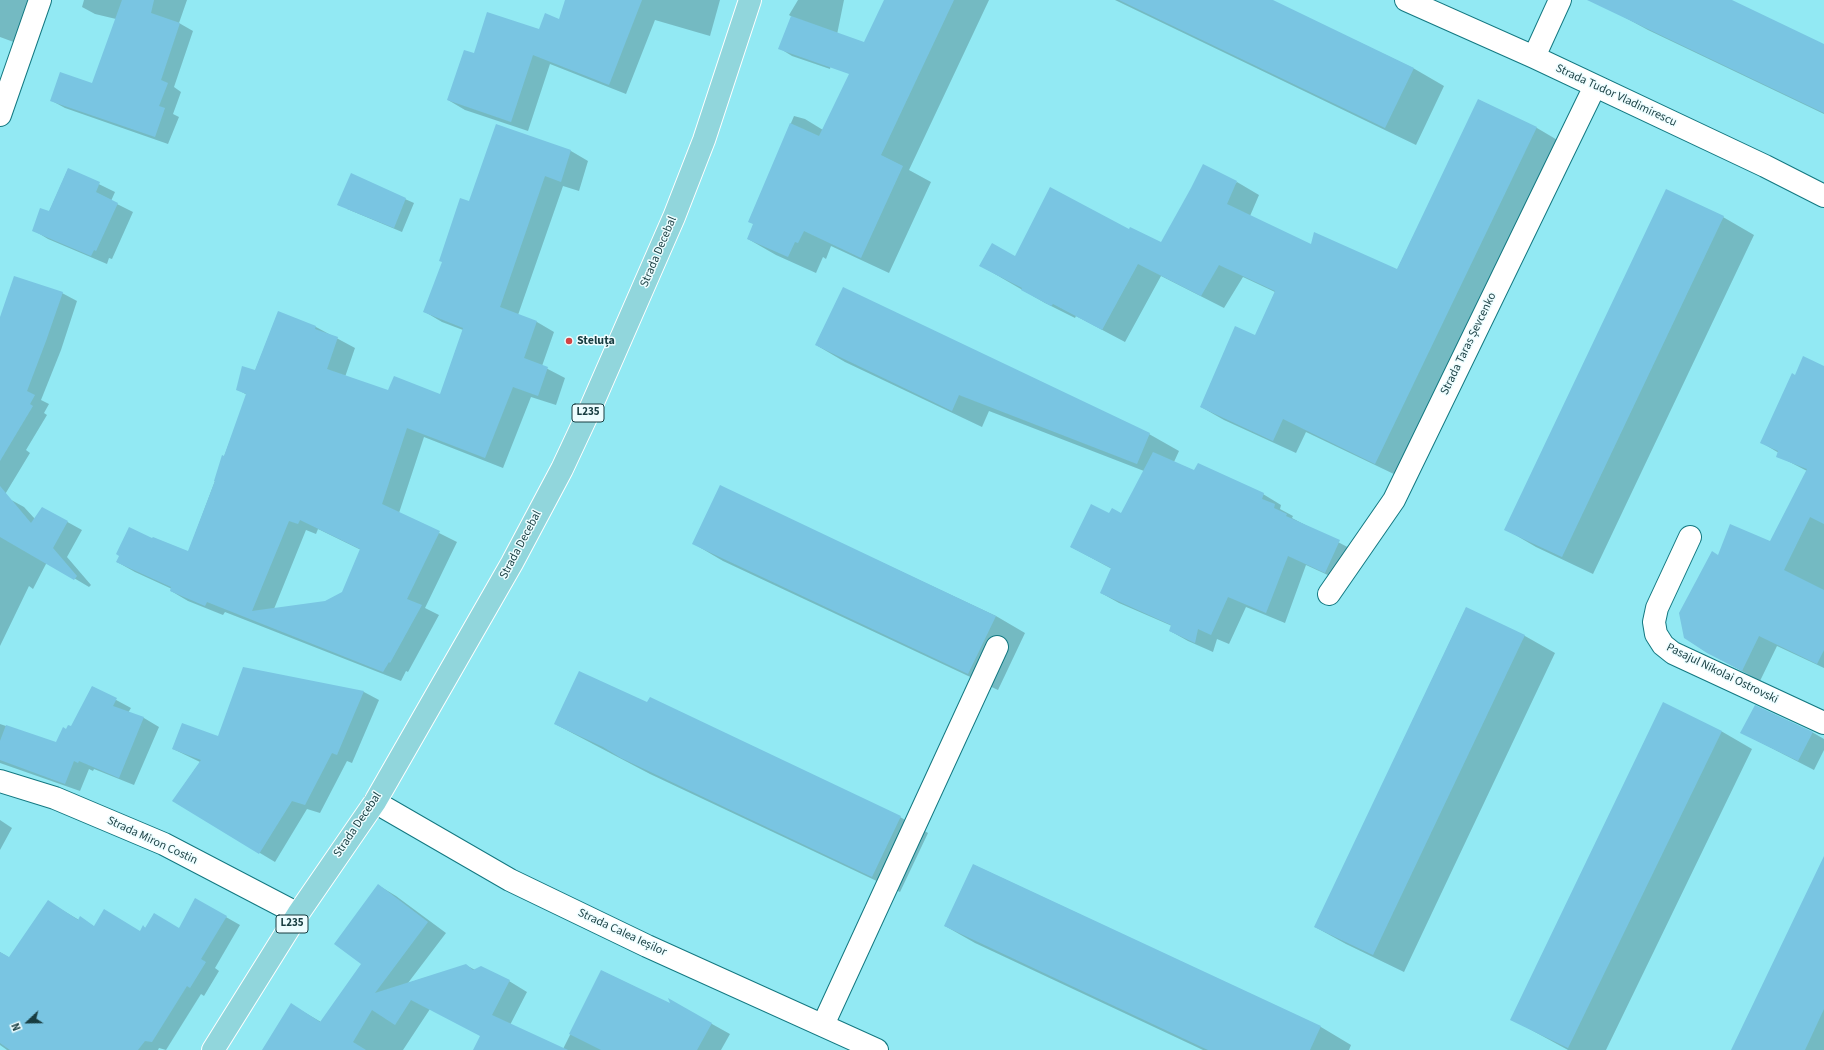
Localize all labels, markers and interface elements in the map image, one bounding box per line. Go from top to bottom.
street label: Strada Tudor Vladimirescu [1553,62,1679,130]
street label: Strada Decebal [638,215,680,289]
street label: Strada Taras Șevcenko [1438,290,1500,398]
place label: Steluța [577,334,615,348]
marker: Steluța [564,336,574,346]
road number: L235 [572,404,604,422]
street label: Strada Decebal [497,508,545,582]
street label: Pasajul Nikolai Ostrovski [1664,641,1780,707]
street label: Strada Decebal [331,790,385,860]
street label: Strada Miron Costin [105,814,199,868]
street label: Strada Calea Ieșilor [575,906,669,960]
road number: L235 [276,915,308,933]
north arrow [8,1002,48,1042]
text: N [8,1020,25,1033]

